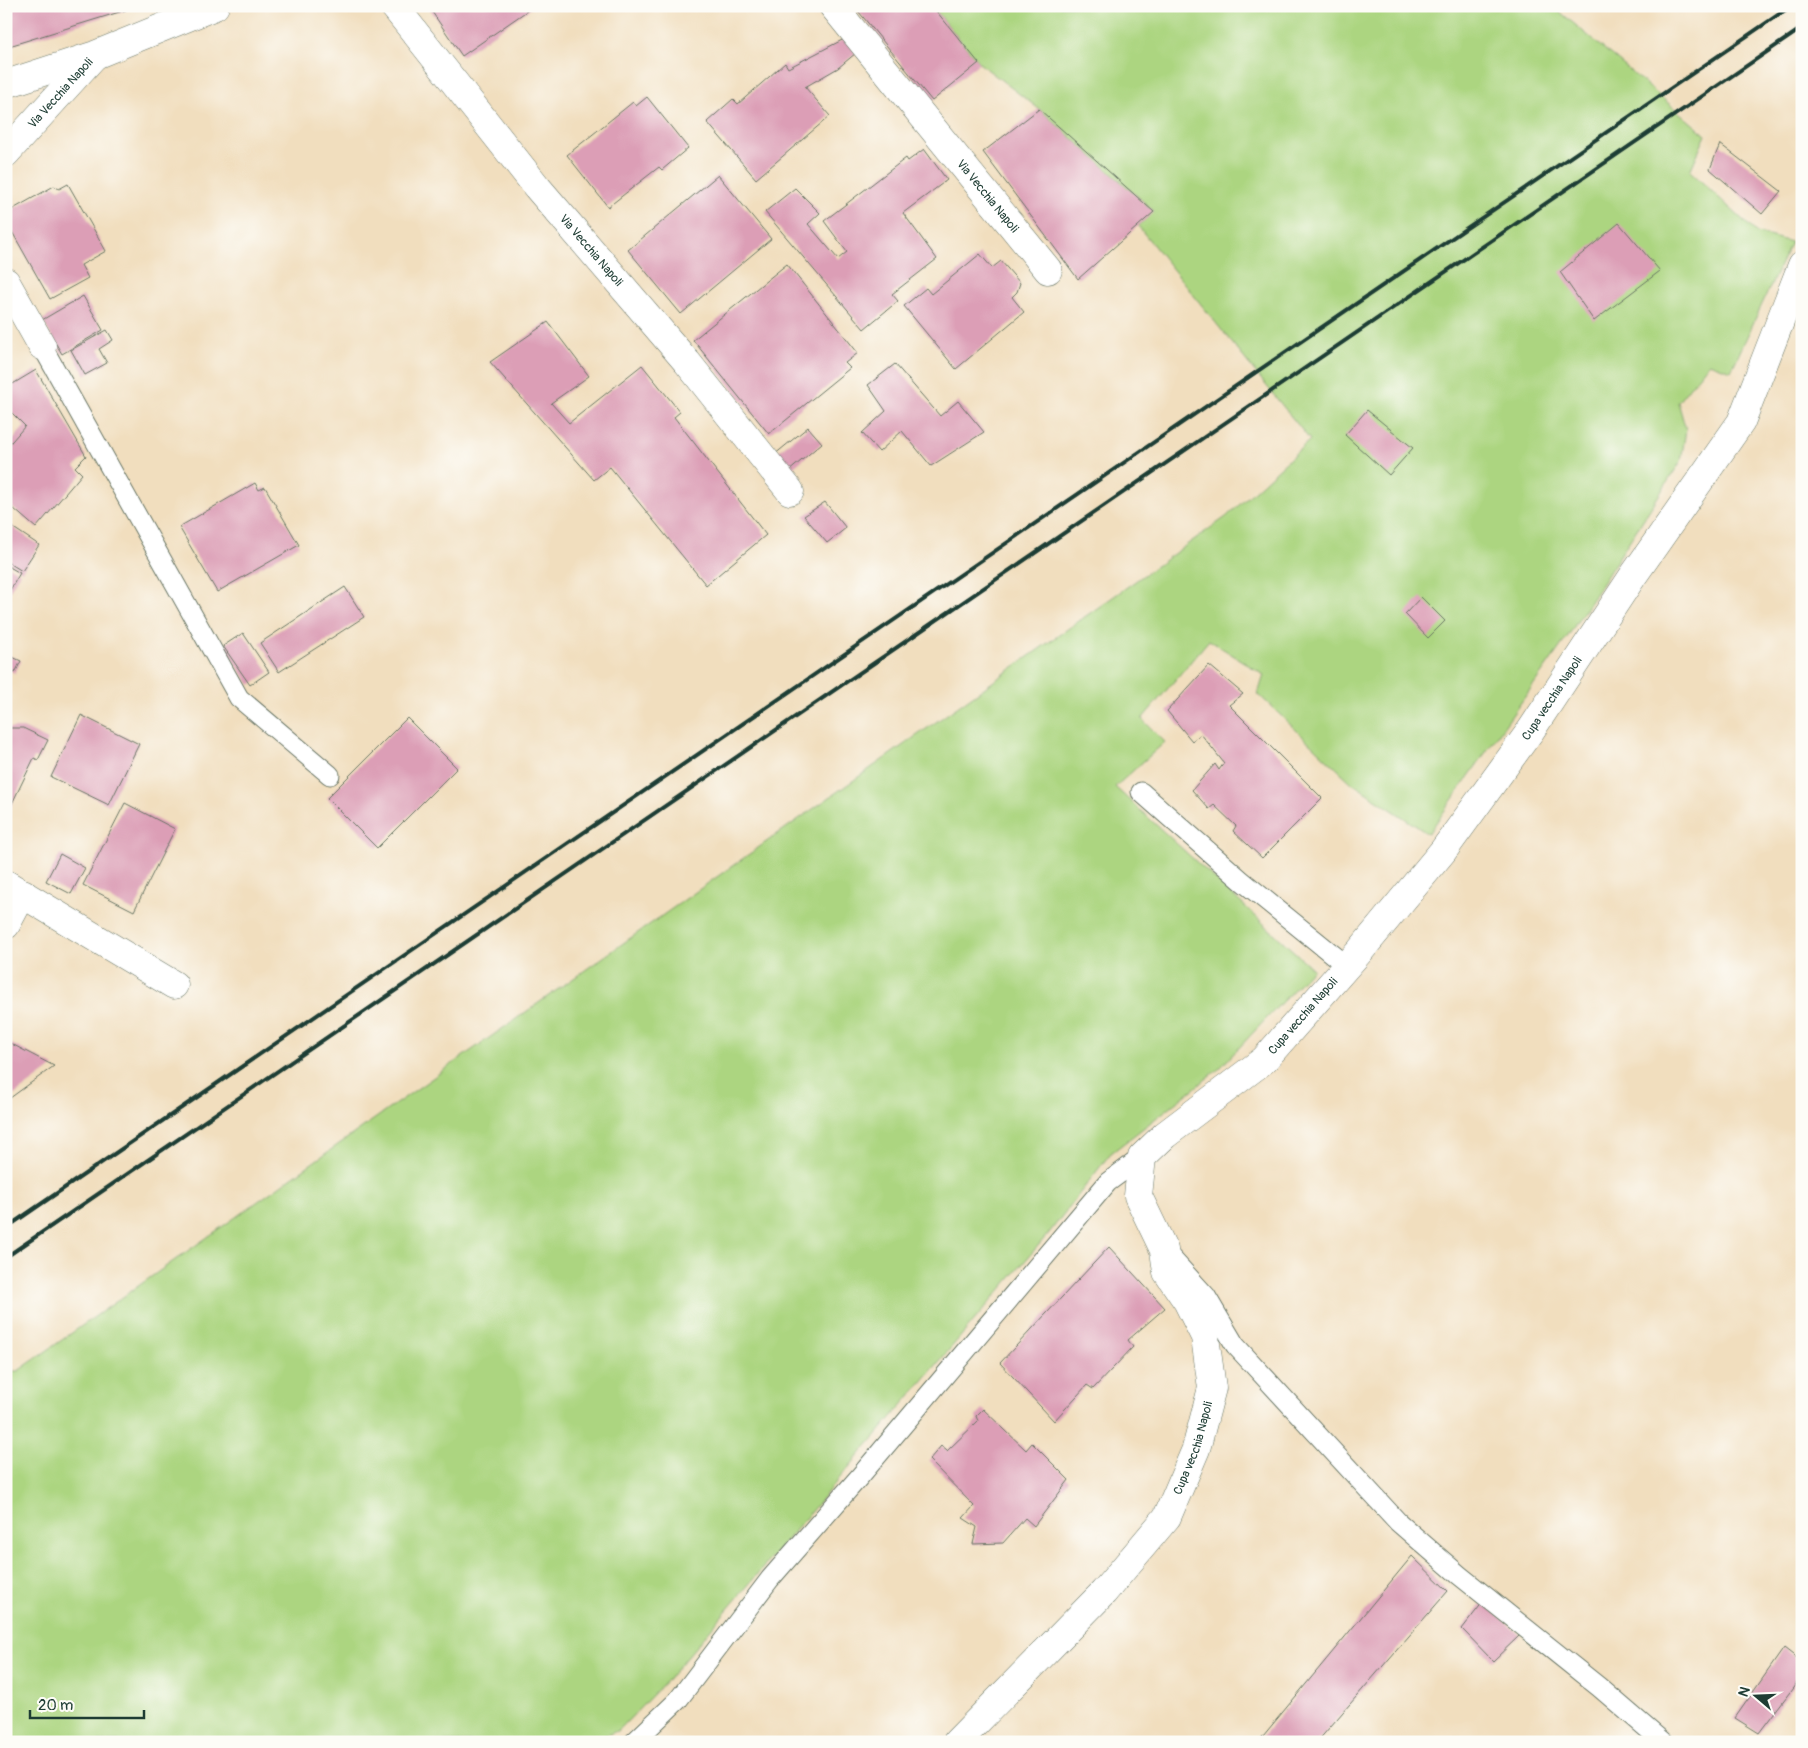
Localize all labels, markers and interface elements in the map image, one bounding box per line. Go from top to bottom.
street label: Via Vecchia Napoli [25,55,96,131]
street label: Via Vecchia Napoli [954,156,1022,236]
street label: Via Vecchia Napoli [556,211,626,289]
street label: Cupa vecchia Napoli [1518,653,1585,743]
street label: Cupa vecchia Napoli [1265,974,1341,1058]
street label: Cupa vecchia Napoli [1170,1400,1216,1497]
north arrow [1730,1670,1780,1720]
text: N [1735,1685,1754,1699]
scale bar [30,1688,144,1720]
text: 20 m [38,1696,73,1715]

